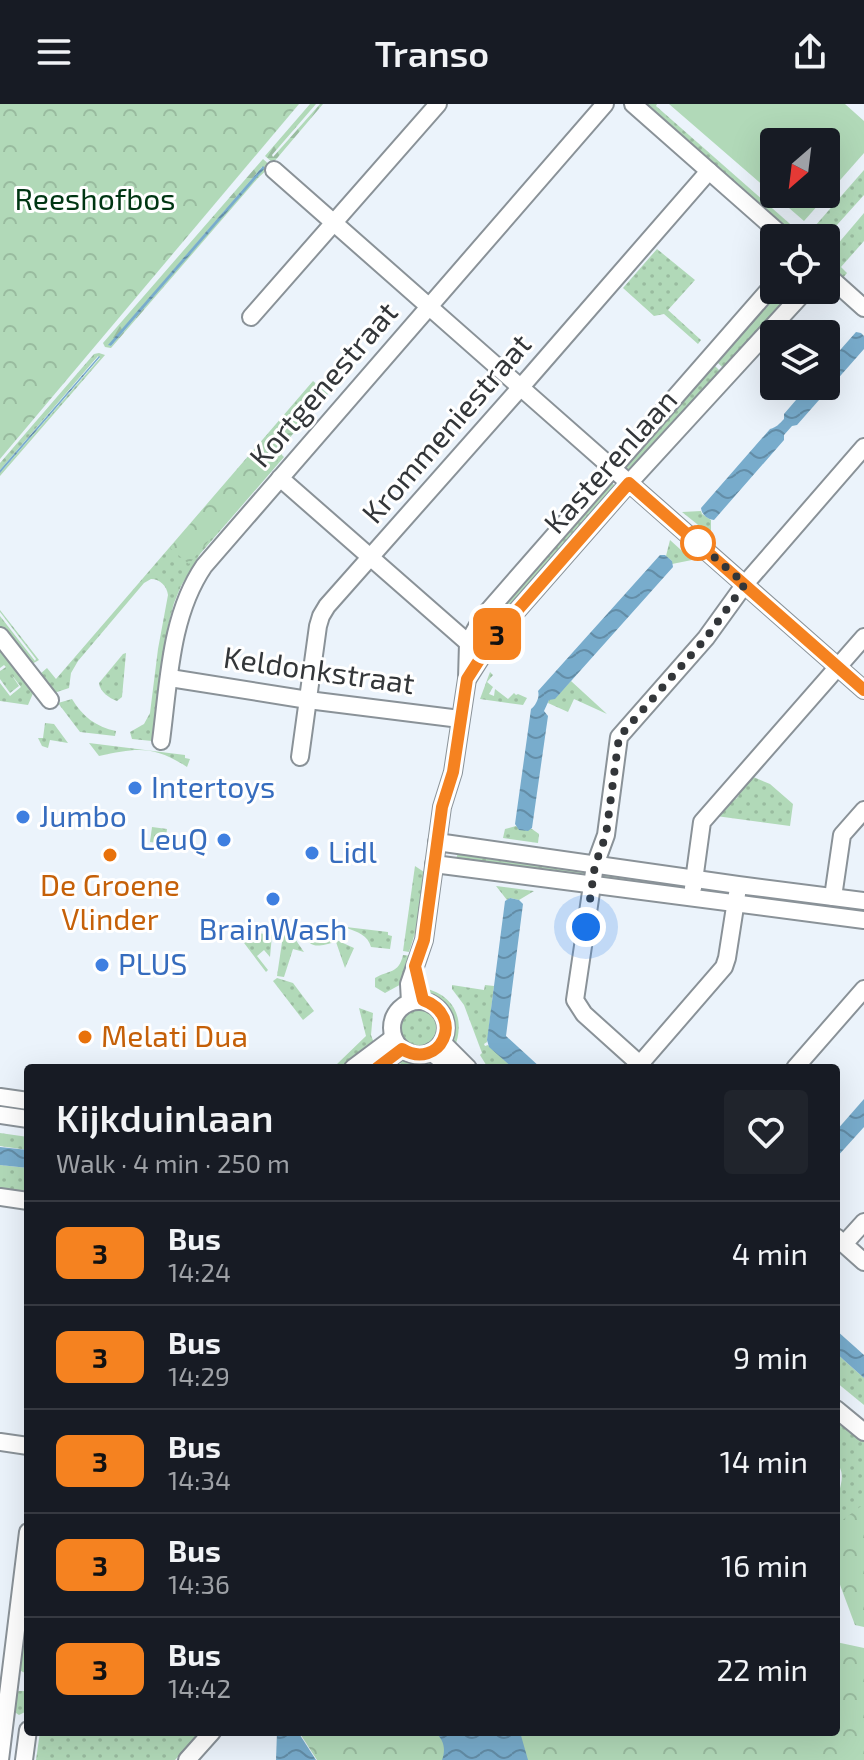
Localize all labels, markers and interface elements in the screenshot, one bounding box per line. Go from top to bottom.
icon: menu [32,30,76,74]
icon: share [788,30,832,74]
text: Transo [375,31,489,74]
north arrow [760,128,840,208]
map controls [760,128,840,400]
park label: Reeshofbos [14,180,176,216]
button: locate [760,224,840,304]
street label: Kortgenestraat [241,294,404,474]
button: layers [760,320,840,400]
street label: Krommeniestraat [353,326,538,530]
street label: Kasterenlaan [535,381,684,540]
unlabelled marker [681,526,715,560]
line badge: 3 [471,608,523,660]
text: 3 [489,617,505,651]
street label: Keldonkstraat [222,638,417,700]
place label: Intertoys [151,768,275,804]
marker: Intertoys [126,779,144,797]
place label: Jumbo [39,797,127,833]
marker: Jumbo [14,808,32,826]
place label: LeuQ [139,820,208,856]
marker: LeuQ [215,831,233,849]
place label: Lidl [328,833,377,869]
marker: Lidl [303,844,321,862]
marker: De Groene Vlinder [101,846,119,864]
place label: De Groene Vlinder [40,866,180,936]
marker: BrainWash [264,890,282,908]
your location [566,907,606,947]
place label: BrainWash [199,910,347,946]
place label: PLUS [118,945,187,981]
marker: PLUS [93,956,111,974]
place label: Melati Dua [101,1017,248,1053]
marker: Melati Dua [76,1028,94,1046]
button: heart [724,1090,808,1174]
text: Kijkduinlaan [56,1094,274,1140]
text: Walk · 4 min · 250 m [56,1147,290,1178]
text: Bus [168,1220,221,1256]
text: 4 min [732,1235,808,1271]
text: 3 [92,1236,108,1270]
text: 14:24 [168,1256,231,1287]
text: Bus [168,1324,221,1360]
text: 9 min [733,1339,808,1375]
text: 3 [92,1340,108,1374]
text: 14:29 [168,1360,230,1391]
text: Bus [168,1428,221,1464]
text: 14 min [720,1443,808,1479]
text: 3 [92,1444,108,1478]
text: 14:34 [168,1464,231,1495]
text: Bus [168,1532,221,1568]
text: 16 min [721,1547,808,1583]
text: 3 [92,1548,108,1582]
text: 14:36 [168,1568,230,1599]
text: Bus [168,1636,221,1672]
text: 22 min [716,1651,808,1687]
text: 3 [92,1652,108,1686]
text: 14:42 [168,1672,231,1703]

